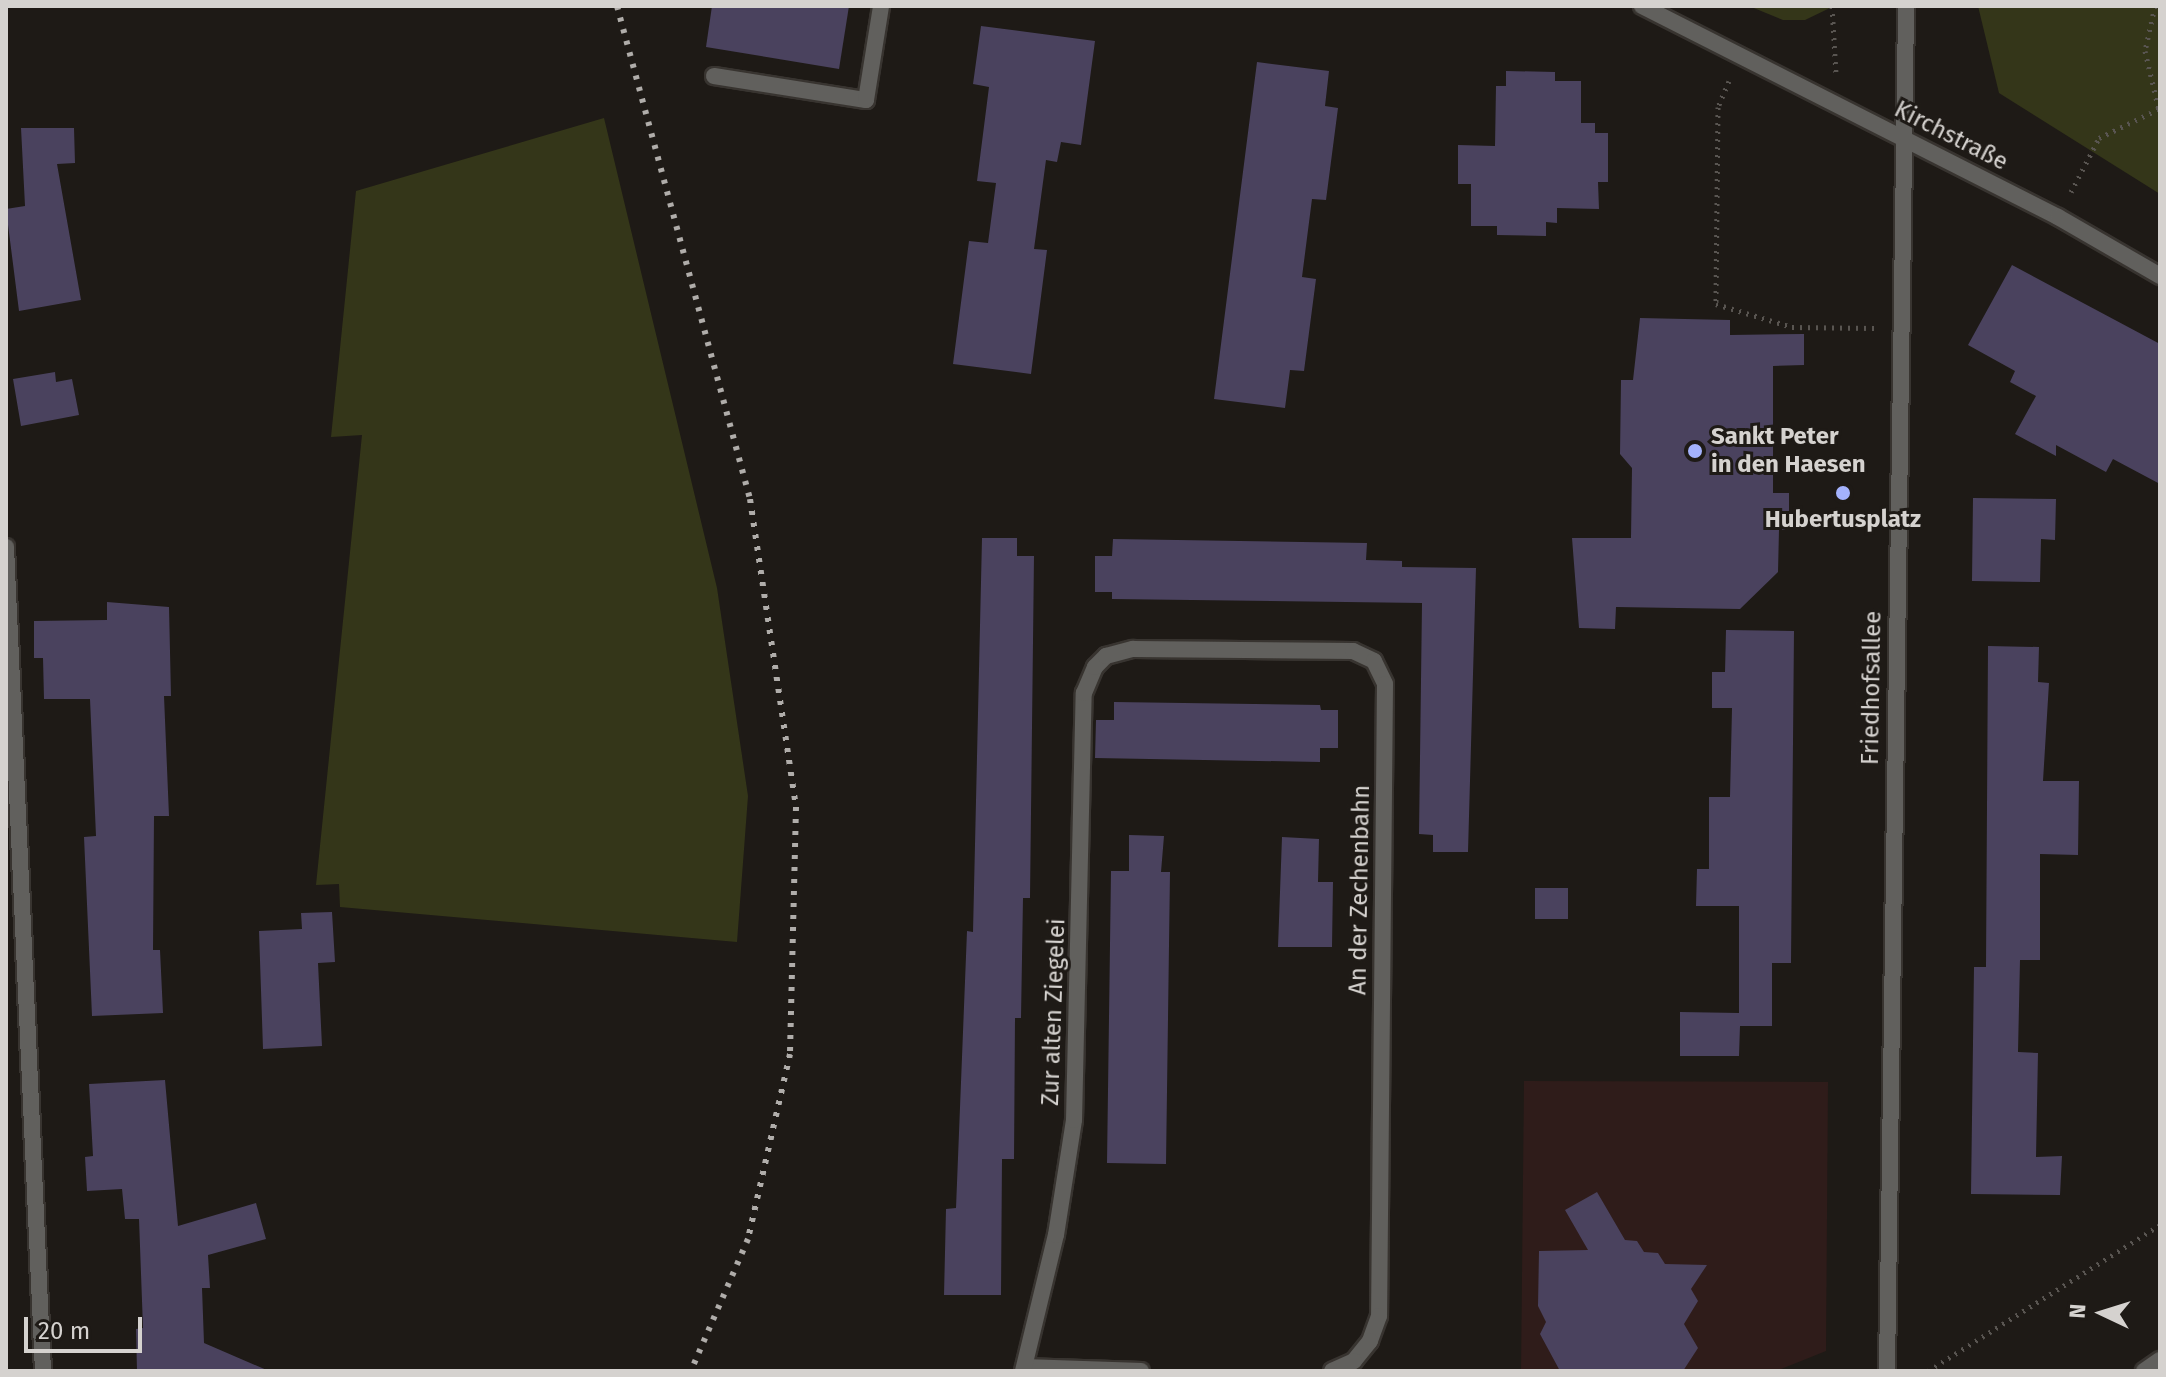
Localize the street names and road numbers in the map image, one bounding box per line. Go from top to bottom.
street label: Kirchstraße [1889,95,2013,177]
street label: Friedhofsallee [1856,611,1888,765]
street label: An der Zechenbahn [1344,785,1376,995]
street label: Zur alten Ziegelei [1036,918,1072,1106]

